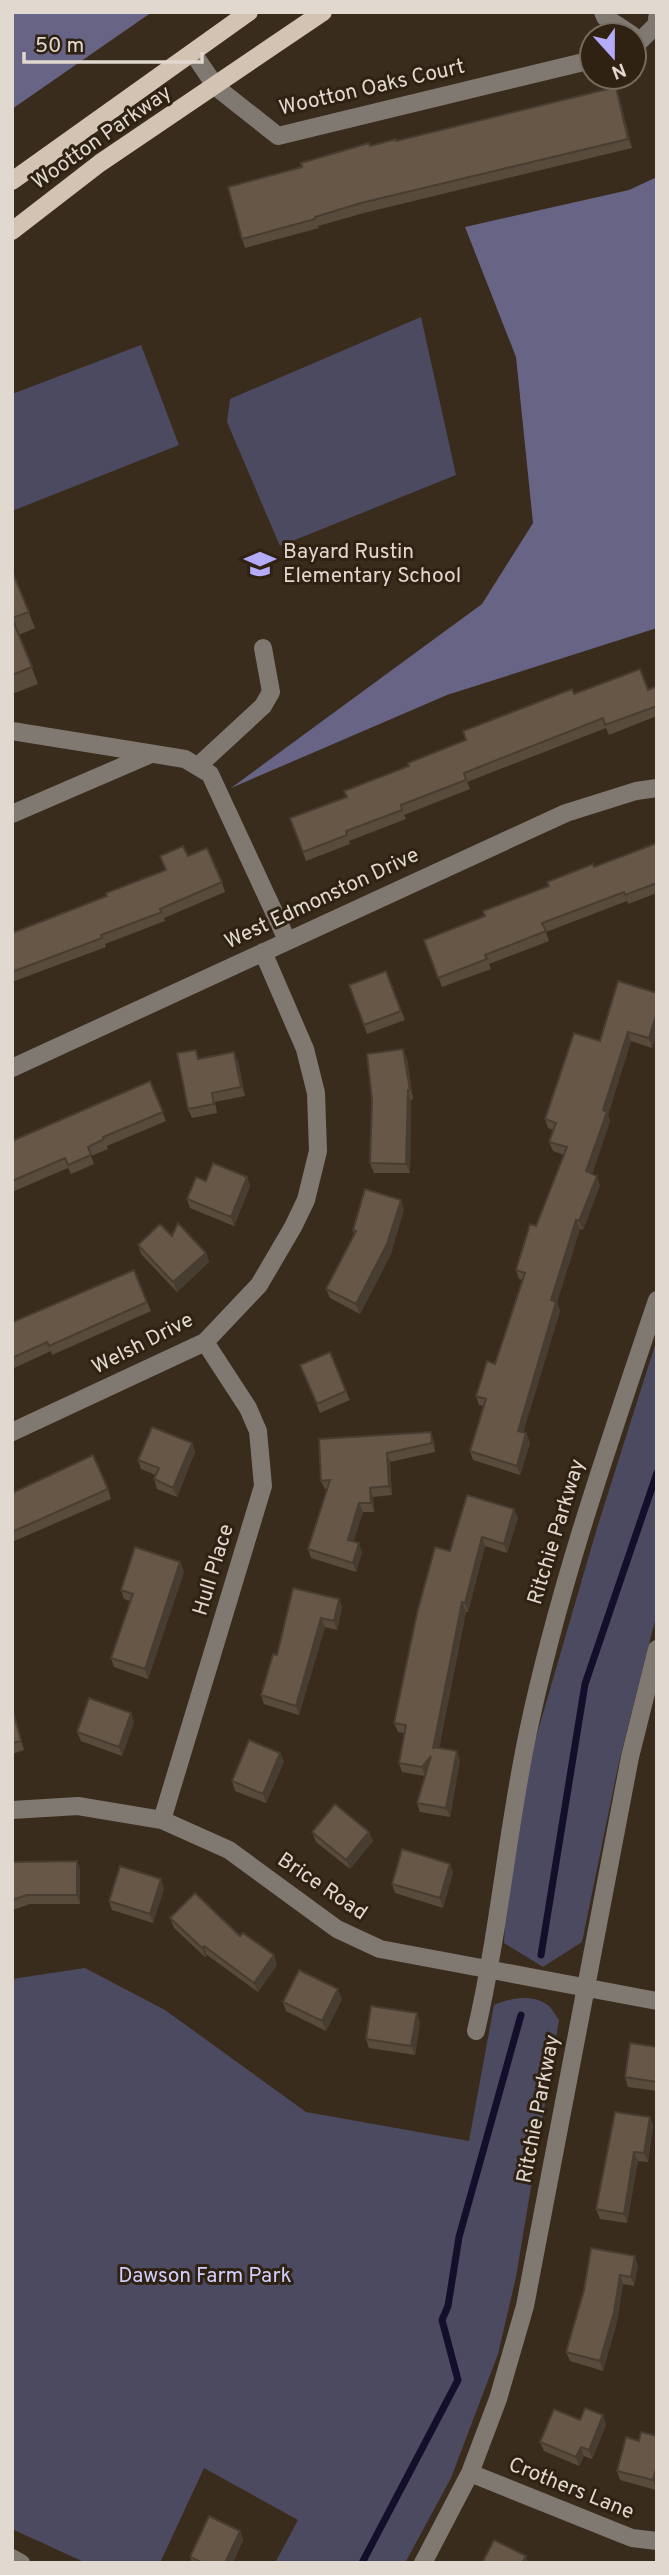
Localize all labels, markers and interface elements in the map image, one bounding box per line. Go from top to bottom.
scale bar [24,21,203,65]
north arrow [578,21,648,91]
text: 50 m [35,33,84,60]
street label: Wootton Oaks Court [276,53,468,123]
text: N [608,56,629,84]
street label: Wootton Parkway [27,80,177,196]
place label: Bayard Rustin Elementary School [283,539,461,590]
school or university icon: Bayard Rustin Elementary School [243,547,277,581]
street label: West Edmonston Drive [220,842,424,956]
street label: Welsh Drive [88,1307,198,1381]
street label: Ritchie Parkway [522,1456,592,1608]
street label: Hull Place [187,1521,241,1619]
street label: Brice Road [272,1847,372,1927]
street label: Ritchie Parkway [511,2032,567,2186]
park label: Dawson Farm Park [118,2263,292,2290]
street label: Crothers Lane [504,2452,638,2526]

